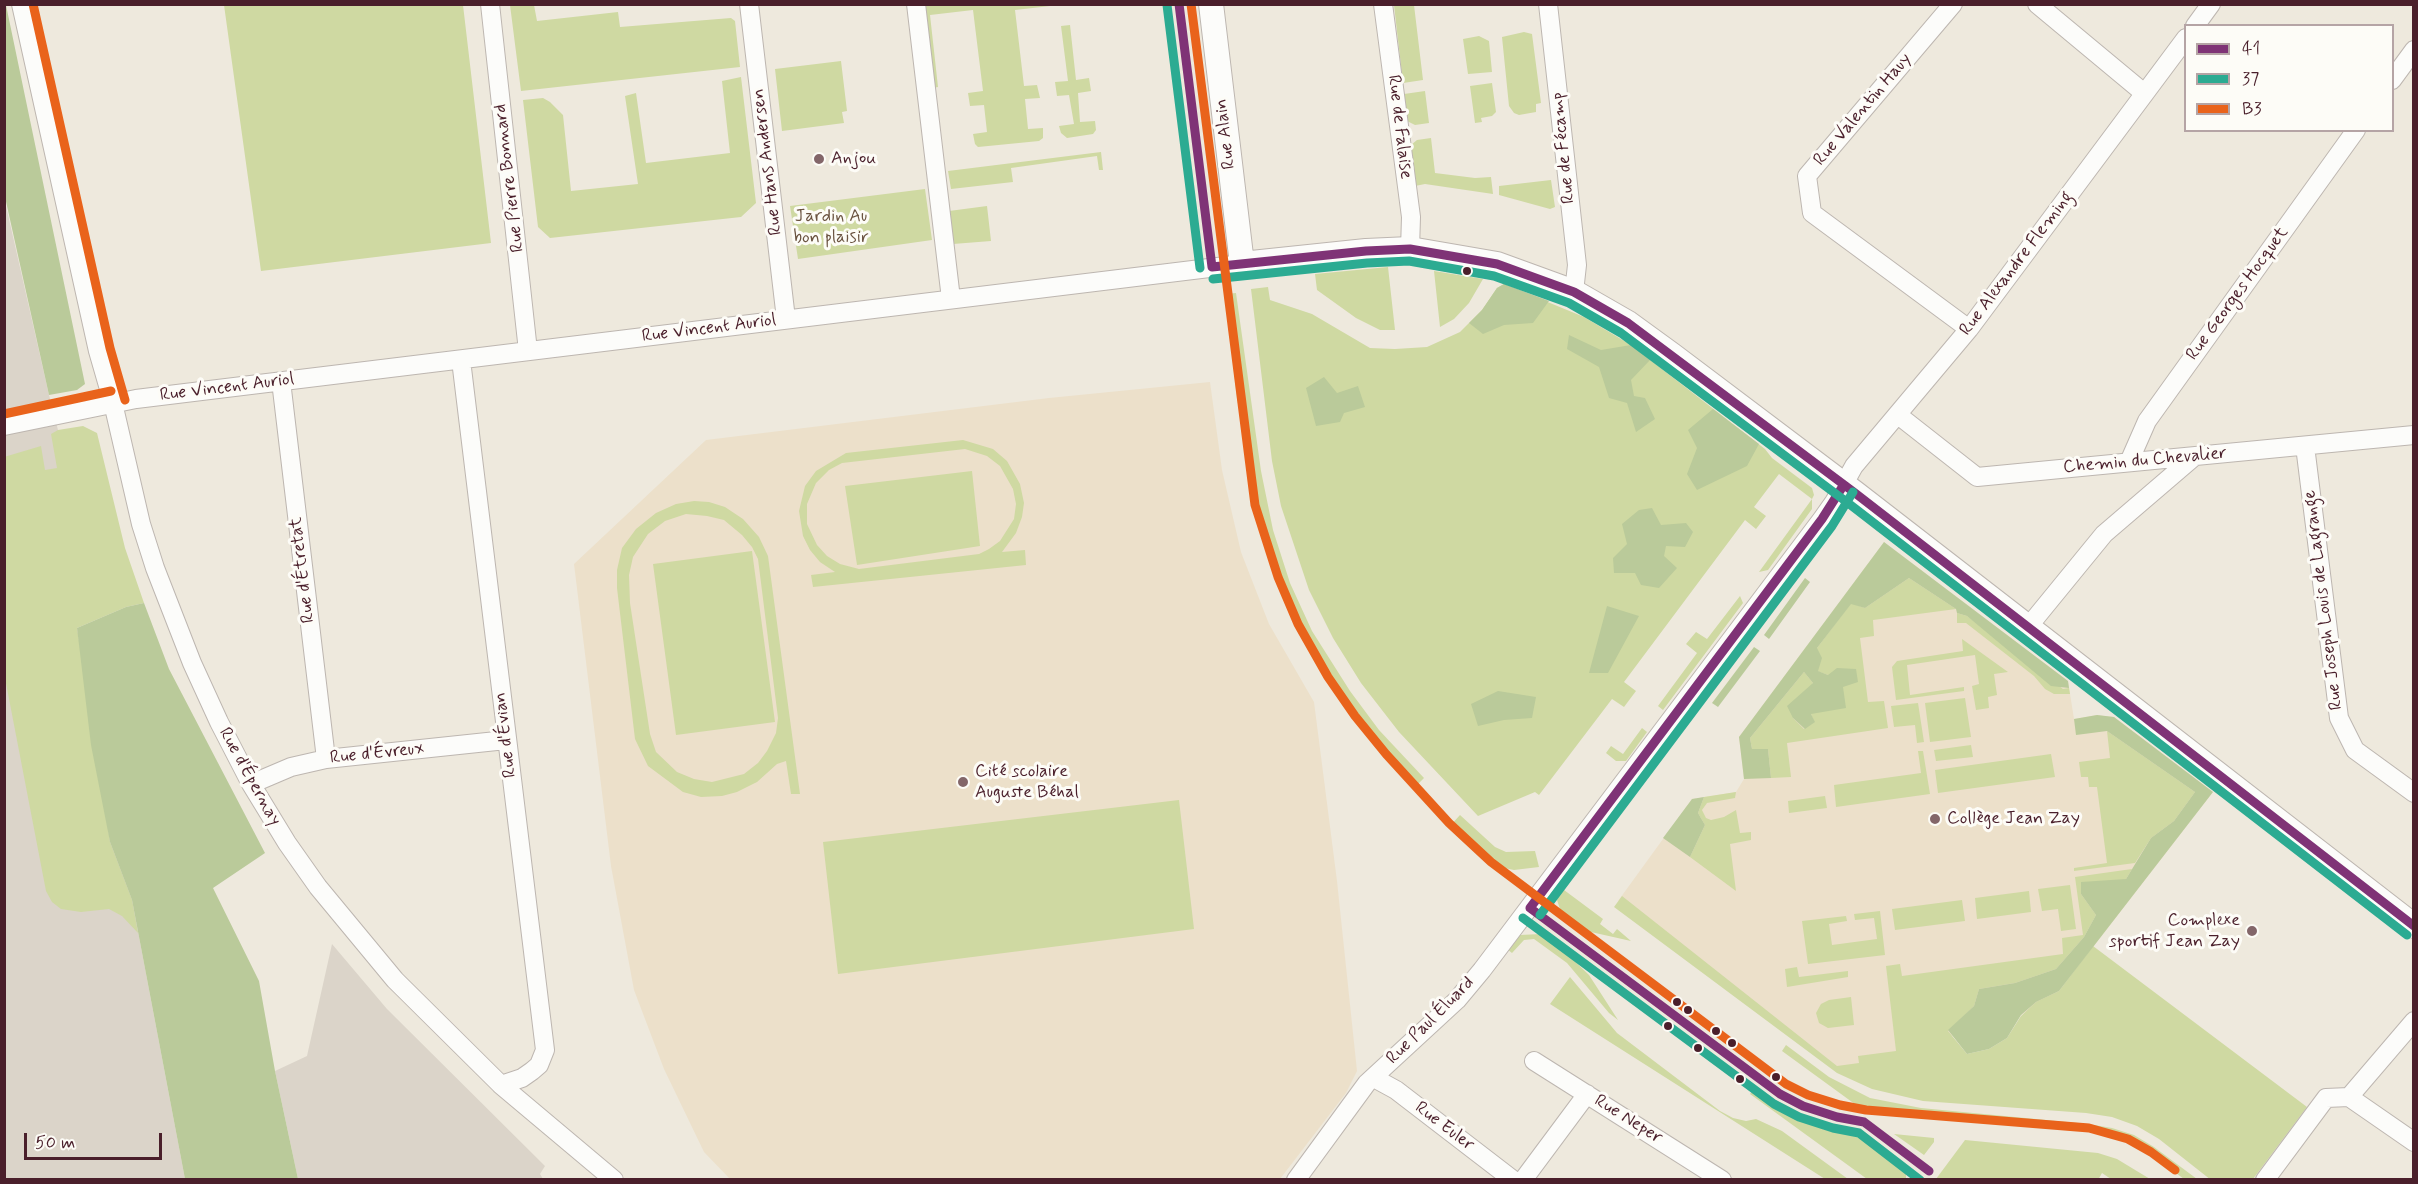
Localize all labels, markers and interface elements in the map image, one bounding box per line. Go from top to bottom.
legend [2184,24,2394,132]
text: 41 [2242,37,2260,61]
street label: Rue Valentin Hauy [1810,49,1916,171]
text: 37 [2242,67,2259,91]
street label: Rue de Falaise [1382,74,1416,180]
street label: Rue Hans Andersen [748,87,788,237]
street label: Rue de Fécamp [1547,91,1581,205]
street label: Rue Alain [1211,97,1241,171]
text: B3 [2242,97,2262,121]
street label: Rue Pierre Bonnard [490,103,530,253]
place label: Anjou [831,148,876,170]
marker: Anjou [812,152,826,166]
street label: Rue Alexandre Fleming [1956,188,2078,340]
park label: Jardin Au bon plaisir [793,206,869,248]
street label: Rue Georges Hocquet [2182,223,2294,365]
unlabelled marker [1461,265,1473,277]
street label: Rue Vincent Auriol [641,310,777,348]
street label: Rue Vincent Auriol [159,369,295,407]
street label: Chemin du Chevalier [2062,443,2228,479]
street label: Rue Joseph Louis de Lagrange [2300,489,2348,711]
street label: Rue d'Étretat [286,516,320,624]
street label: Rue d'Évian [490,691,522,779]
street label: Rue d'Épernay [213,724,285,830]
street label: Rue d'Évreux [329,738,425,770]
place label: Cité scolaire Auguste Béhal [975,761,1079,804]
marker: Cité scolaire Auguste Béhal [956,775,970,789]
place label: Collège Jean Zay [1947,808,2080,830]
marker: Collège Jean Zay [1928,812,1942,826]
place label: Complexe sportif Jean Zay [2109,910,2240,952]
marker: Complexe sportif Jean Zay [2245,924,2259,938]
street label: Rue Paul Éluard [1383,973,1479,1069]
unlabelled marker [1671,996,1683,1008]
unlabelled marker [1682,1004,1694,1016]
unlabelled marker [1662,1020,1674,1032]
unlabelled marker [1710,1025,1722,1037]
unlabelled marker [1726,1037,1738,1049]
unlabelled marker [1692,1042,1704,1054]
unlabelled marker [1770,1071,1782,1083]
unlabelled marker [1734,1073,1746,1085]
street label: Rue Neper [1590,1091,1666,1149]
street label: Rue Euler [1410,1098,1478,1156]
scale bar [27,1121,165,1159]
text: 50 m [35,1131,75,1155]

